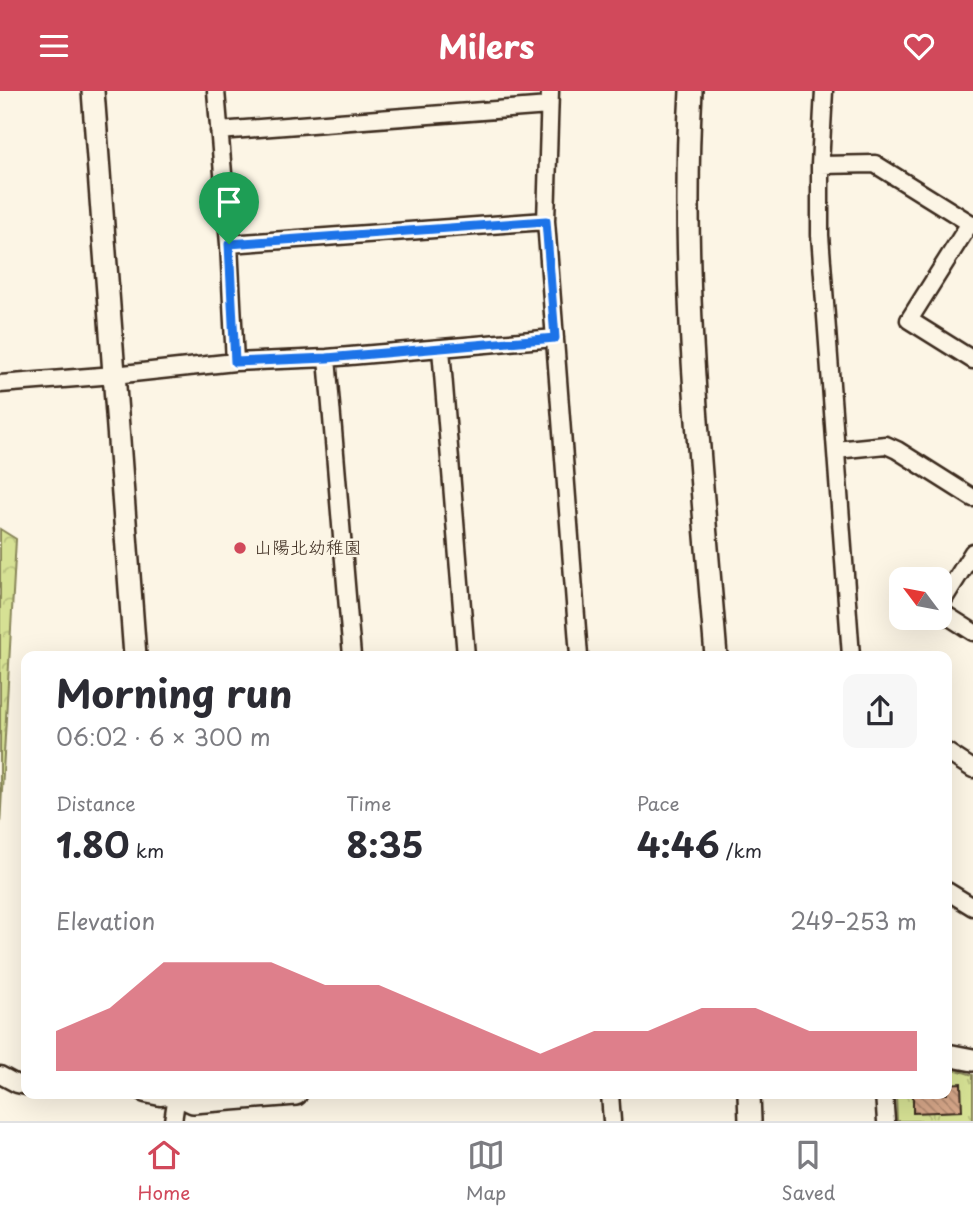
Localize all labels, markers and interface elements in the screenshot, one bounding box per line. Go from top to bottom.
text: Milers [438,22,535,70]
icon: menu [35,27,73,65]
icon: heart [900,27,938,65]
pin [199,172,259,244]
icon: arrive [210,183,248,221]
place label: 山陽北幼稚園 [254,533,362,560]
marker: 山陽北幼稚園 [232,540,248,556]
north arrow [889,567,952,630]
map controls [889,567,952,630]
text: Morning run [56,664,292,721]
button: share [843,674,917,748]
text: 06:02 · 6 × 300 m [56,719,271,754]
text: Distance [56,789,136,817]
text: Time [346,789,391,817]
text: Pace [637,789,680,817]
text: 1.80 [56,817,130,870]
text: 8:35 [346,817,424,870]
text: 4:46 [637,817,720,870]
text: km [130,836,164,864]
text: /km [720,836,762,864]
text: Elevation [56,903,155,938]
text: 249–253 m [790,903,917,938]
tab: Home [138,1136,190,1206]
tab: Map [466,1136,506,1206]
tab: Saved [781,1136,835,1206]

